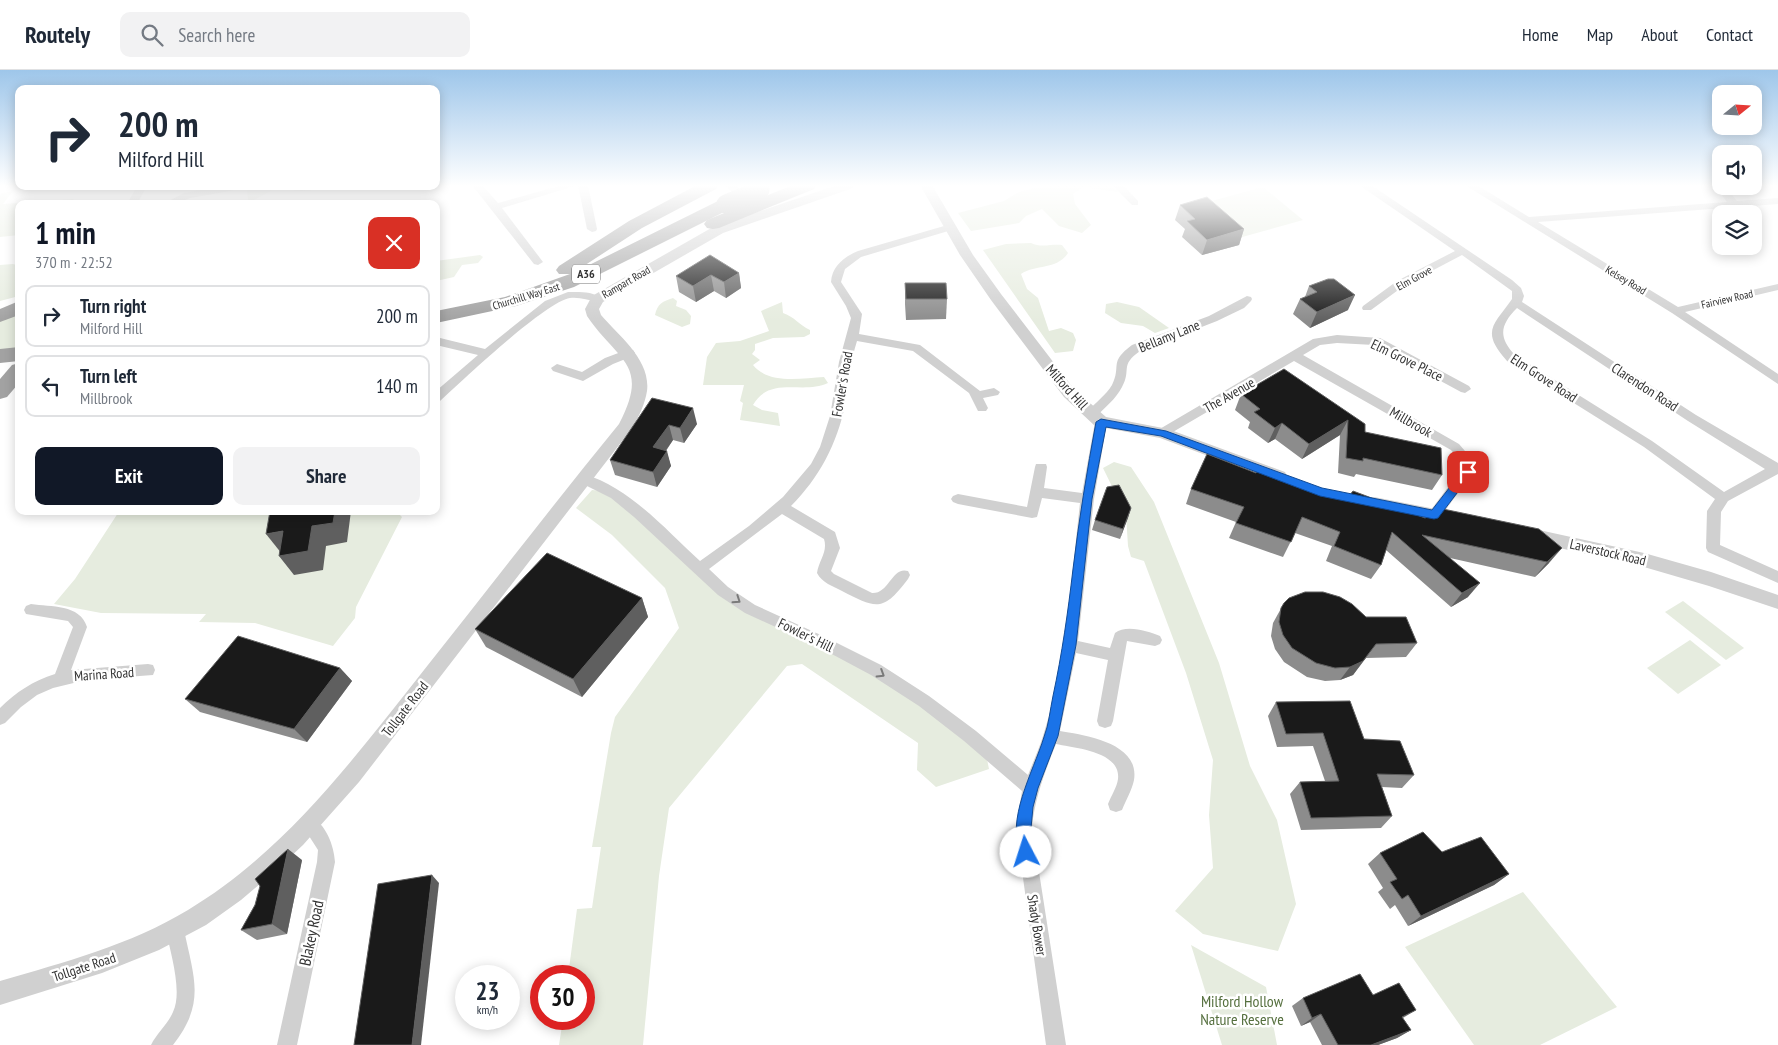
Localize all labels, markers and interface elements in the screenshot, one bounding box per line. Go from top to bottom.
search box [120,12,470,57]
text: Routely [25,19,90,50]
icon: search [138,21,166,49]
text: Search here [178,23,255,47]
text: Home [1522,23,1559,46]
text: Map [1587,23,1613,46]
text: About [1641,23,1678,46]
text: Contact [1706,23,1753,46]
north arrow [1712,85,1762,135]
map controls [1712,85,1762,255]
text: 200 m [118,101,199,147]
icon: right [35,105,100,170]
text: Milford Hill [118,145,204,173]
button: sound [1712,145,1762,195]
button: layers [1712,205,1762,255]
text: 1 min [35,213,96,252]
button: close [368,217,420,269]
text: 370 m · 22:52 [35,252,113,272]
street label: Rampart Road [599,262,653,301]
street label: Elm Grove [1394,262,1435,293]
street label: Kelsey Road [1603,262,1649,298]
road number: A36 [572,264,600,283]
street label: Churchill Way East [491,279,561,313]
street label: Fairview Road [1700,286,1755,312]
text: Turn right [80,294,146,318]
icon: right [37,302,65,330]
text: 200 m [376,304,418,328]
street label: Bellamy Lane [1136,315,1203,356]
text: Milford Hill [80,318,143,338]
street label: Elm Grove Place [1368,335,1446,385]
street label: Fowler's Road [827,350,857,418]
street label: Elm Grove Road [1507,350,1581,406]
street label: Clarendon Road [1608,359,1682,415]
street label: Milford Hill [1042,361,1092,414]
text: Turn left [80,364,137,388]
icon: left [37,372,65,400]
street label: The Avenue [1200,373,1258,417]
text: 140 m [376,374,418,398]
text: Millbrook [80,388,132,408]
street label: Millbrook [1387,403,1436,442]
button: Exit [35,447,223,505]
button: Share [233,447,420,505]
pin [1447,451,1489,493]
icon: arrive [1454,458,1482,486]
street label: Laverstock Road [1568,534,1648,570]
one-way arrow [731,594,740,603]
street label: Fowler's Hill [775,614,837,656]
street label: Marina Road [73,663,135,685]
one-way arrow [876,667,885,677]
street label: Tollgate Road [378,678,432,740]
position arrow [999,825,1051,877]
street label: Shady Bower [1023,893,1051,957]
street label: Blakey Road [294,898,328,968]
street label: Tollgate Road [50,948,118,986]
speed limit sign: 30 [530,965,595,1030]
text: 23 [476,975,499,1007]
park label: Milford Hollow Nature Reserve [1200,991,1284,1029]
text: km/h [477,1002,498,1017]

